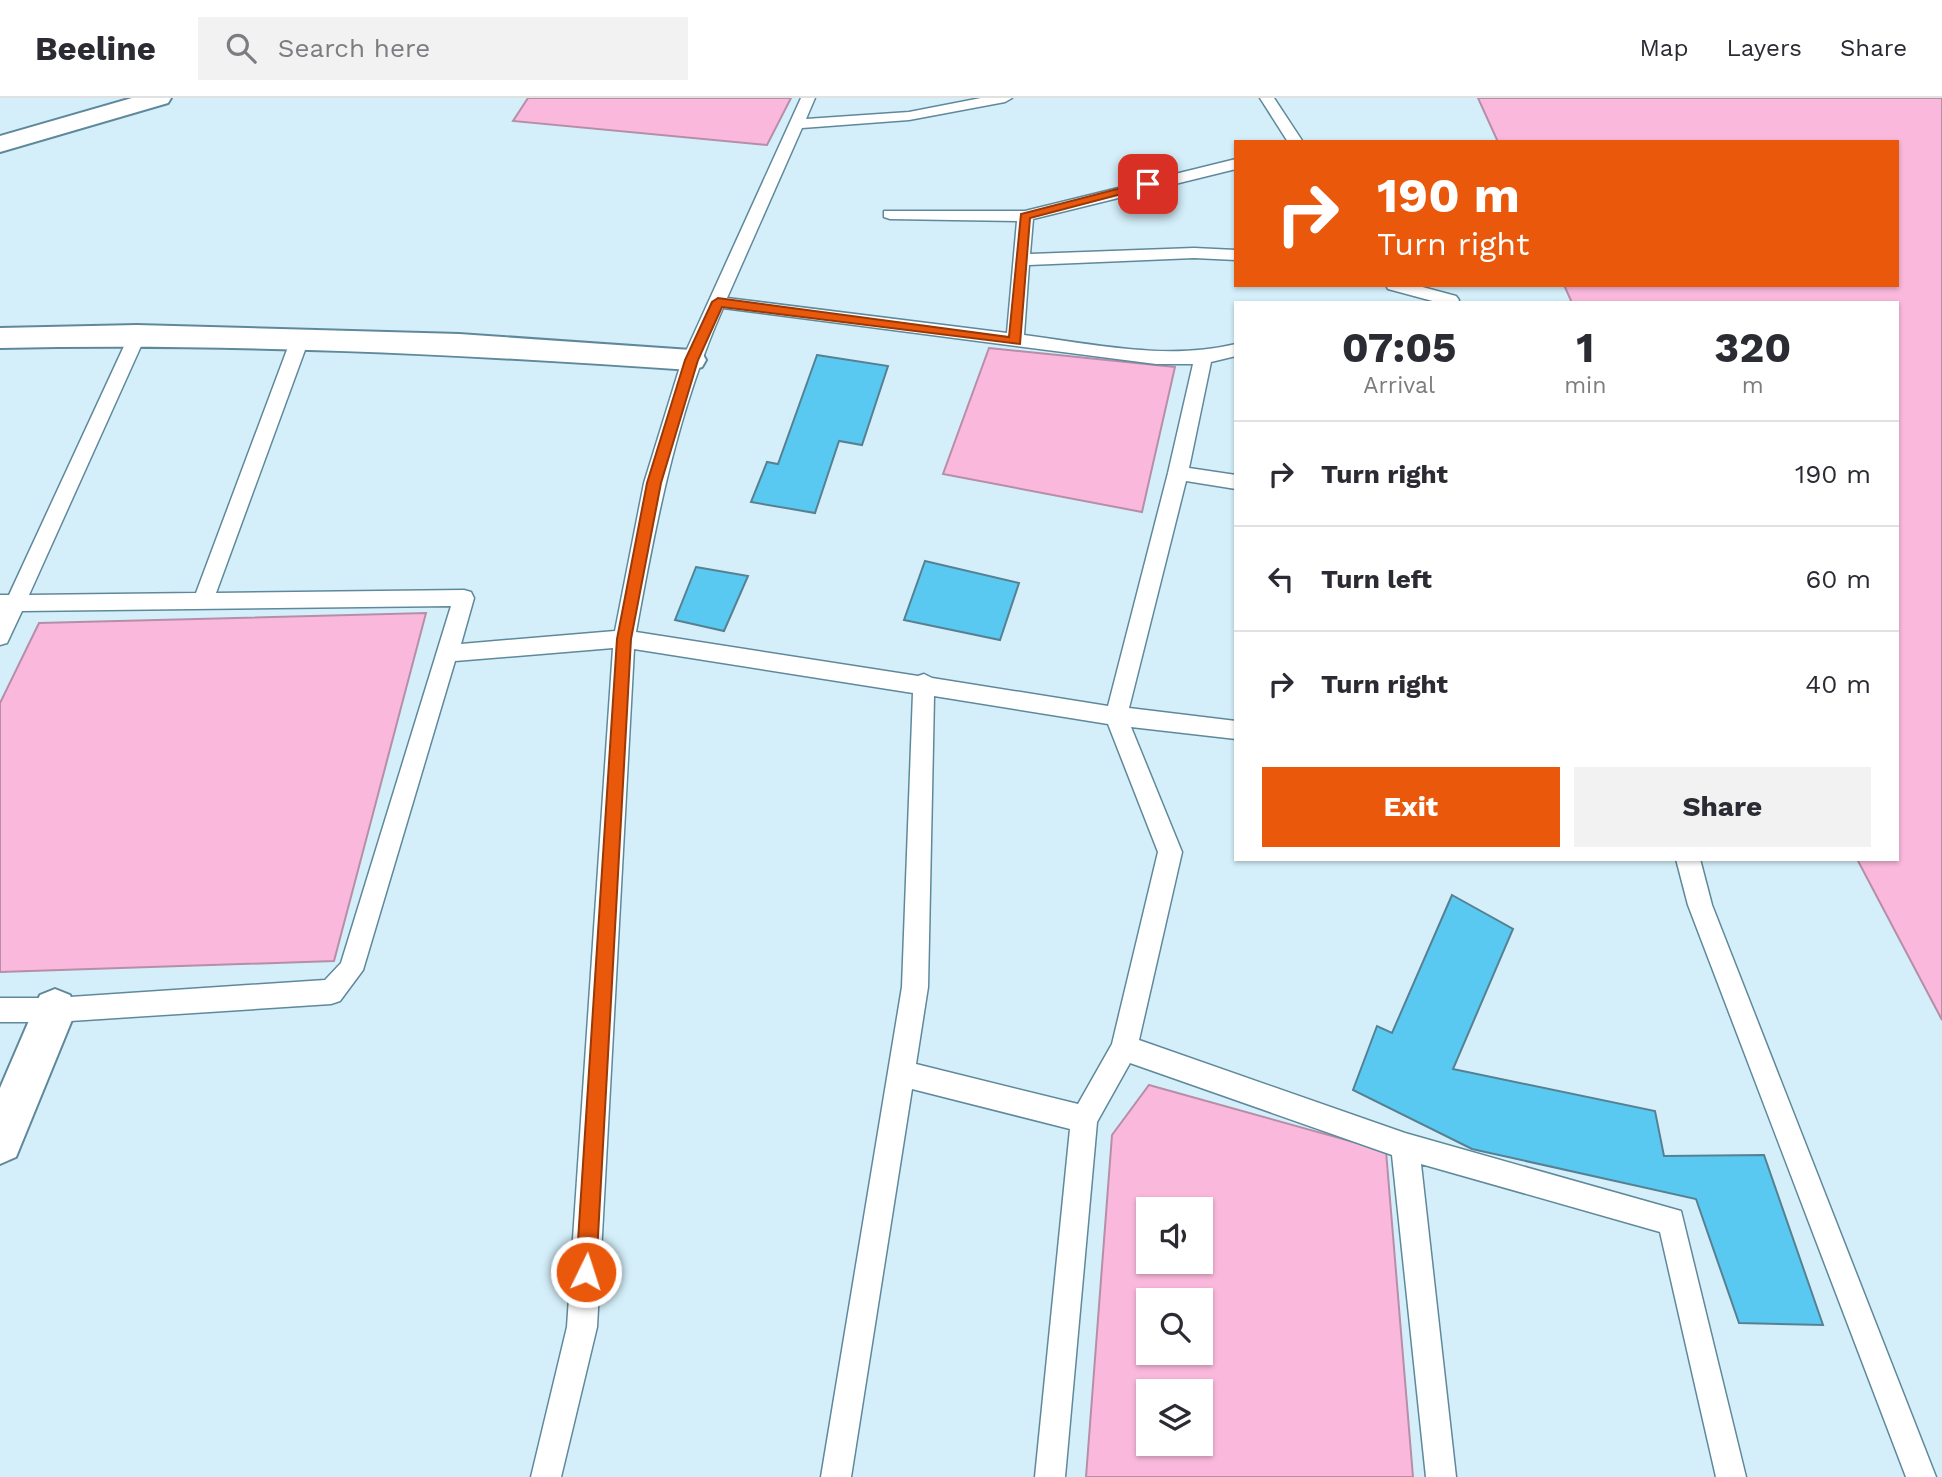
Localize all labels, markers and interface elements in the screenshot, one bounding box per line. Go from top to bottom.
search box [198,17,688,80]
text: Beeline [35,29,156,68]
icon: search [222,29,260,67]
text: Search here [278,33,430,63]
text: Map [1640,34,1688,62]
text: Layers [1726,34,1802,62]
text: Share [1840,34,1907,62]
pin [1118,154,1178,214]
icon: arrive [1129,165,1167,203]
text: 190 m [1377,166,1520,224]
icon: right [1262,168,1353,259]
text: Turn right [1377,225,1529,263]
text: 07:05 [1342,323,1456,372]
text: 1 [1576,323,1594,372]
text: 320 [1714,323,1791,372]
text: Arrival [1363,372,1435,399]
text: min [1564,372,1606,399]
text: m [1742,372,1764,399]
icon: right [1262,455,1300,493]
text: Turn right [1321,459,1448,489]
text: 190 m [1795,459,1871,489]
icon: left [1262,560,1300,598]
text: Turn left [1321,564,1432,594]
text: 60 m [1805,564,1871,594]
icon: right [1262,665,1300,703]
text: Turn right [1321,669,1448,699]
text: 40 m [1805,669,1871,699]
button: Exit [1262,767,1560,847]
button: Share [1574,767,1871,847]
map controls [1136,1197,1213,1456]
button: sound [1136,1197,1213,1274]
position arrow [549,1235,623,1309]
button: search [1136,1288,1213,1365]
button: layers [1136,1379,1213,1456]

